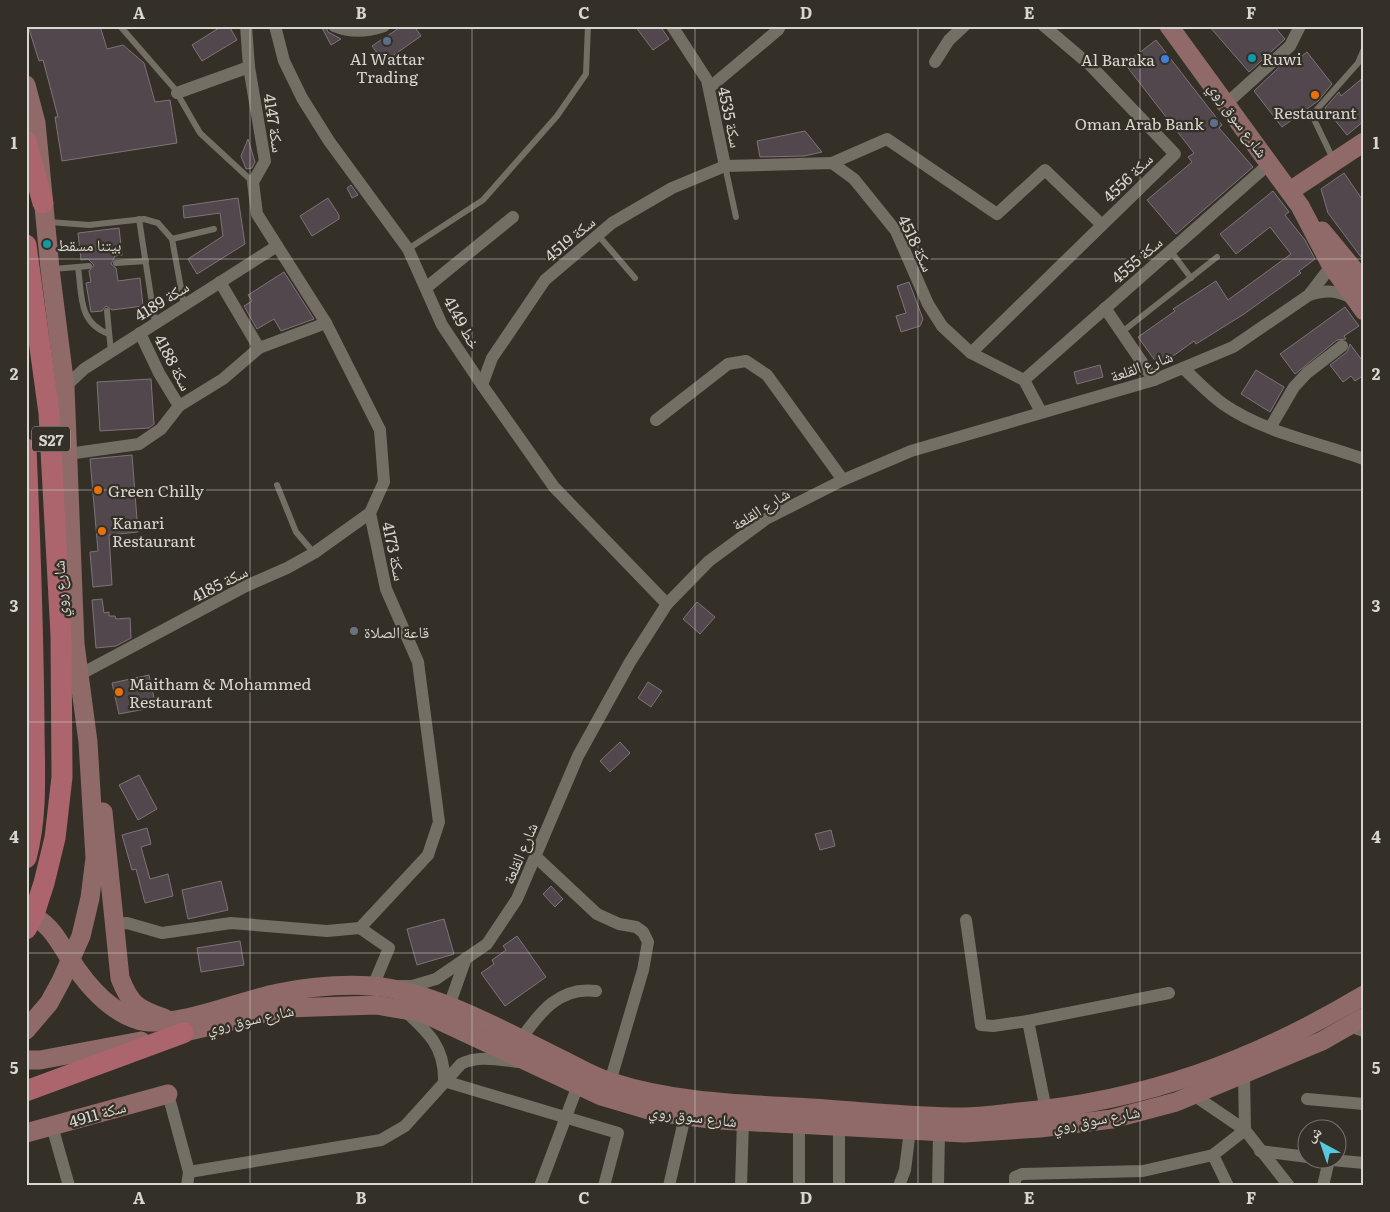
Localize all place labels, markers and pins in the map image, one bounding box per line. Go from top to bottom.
marker: Al Wattar Trading [381,35,393,47]
place label: Al Wattar Trading [350,46,425,88]
place label: Ruwi [1262,46,1302,70]
place label: Al Baraka [1081,47,1155,71]
marker: Ruwi [1246,52,1258,64]
marker: Al Baraka [1159,53,1171,65]
marker: Restaurant [1309,89,1321,101]
place label: Restaurant [1273,100,1357,124]
place label: Oman Arab Bank [1075,111,1204,135]
marker: Oman Arab Bank [1208,117,1220,129]
place label: بيتنا مسقط [57,232,121,256]
marker: بيتنا مسقط [41,238,53,250]
place label: Green Chilly [108,478,205,502]
marker: Green Chilly [92,484,104,496]
place label: Kanari Restaurant [112,510,196,552]
marker: Kanari Restaurant [96,525,108,537]
place label: قاعة الصلاة [364,619,429,643]
marker: قاعة الصلاة [348,625,360,637]
place label: Maitham & Mohammed Restaurant [129,671,312,713]
marker: Maitham & Mohammed Restaurant [113,686,125,698]

